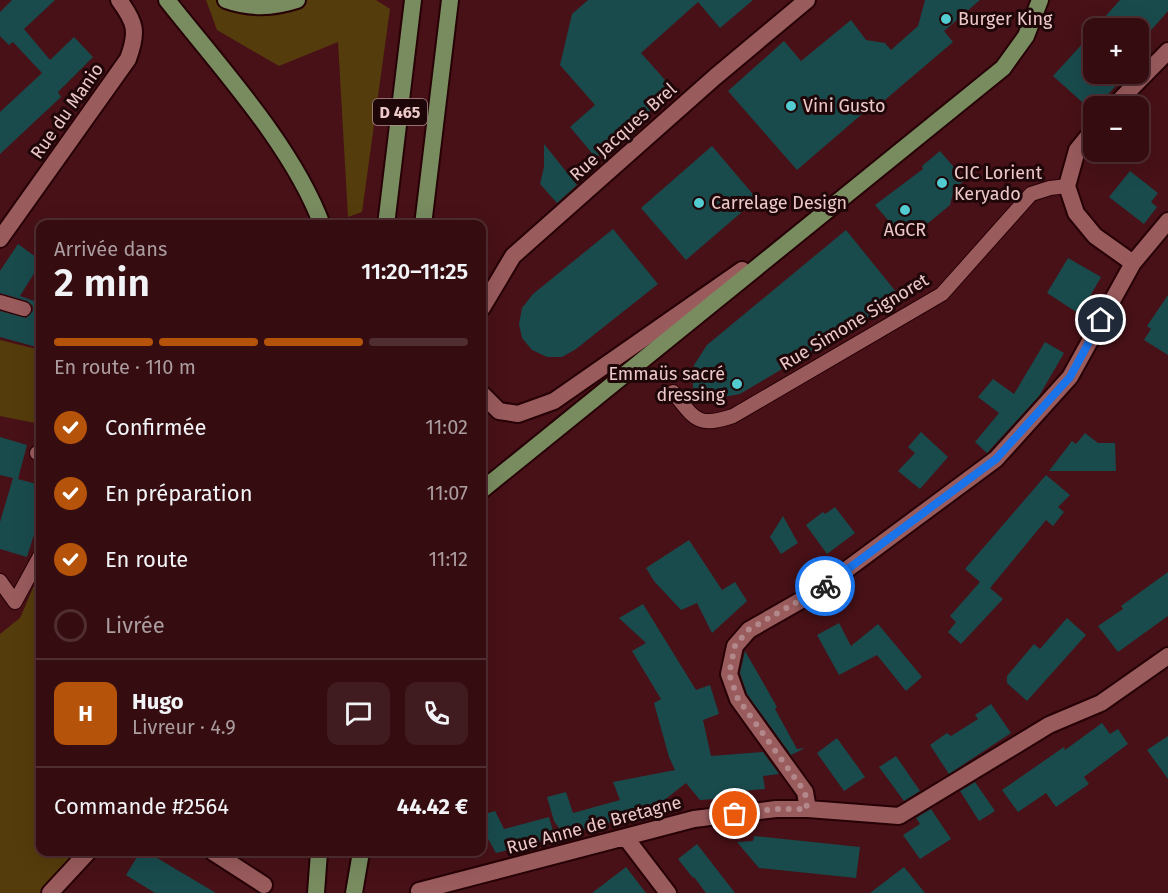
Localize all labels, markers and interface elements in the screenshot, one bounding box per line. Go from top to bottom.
place label: Burger King [958,8,1053,30]
marker: Burger King [939,12,953,26]
map controls [1083,18,1149,162]
button: + [1083,18,1149,84]
street label: Rue du Manio [26,59,108,163]
street label: Rue Jacques Brel [565,78,681,186]
place label: Vini Gusto [803,95,885,117]
button: − [1083,96,1149,162]
road number: D 465 [373,99,427,125]
marker: Vini Gusto [784,99,798,113]
place label: CIC Lorient Keryado [954,162,1043,205]
marker: CIC Lorient Keryado [935,176,949,190]
place label: Carrelage Design [711,192,847,214]
marker: Carrelage Design [692,196,706,210]
marker: AGCR [898,203,912,217]
place label: AGCR [884,219,926,241]
text: Arrivée dans [54,237,167,261]
text: 11:20–11:25 [361,258,468,285]
text: 2 min [54,260,150,306]
street label: Rue Simone Signoret [776,269,933,375]
pin [1075,294,1126,345]
icon: home [1084,303,1117,336]
text: En route · 110 m [54,355,196,379]
place label: Emmaüs sacré dressing [608,363,726,406]
marker: Emmaüs sacré dressing [730,377,744,391]
icon: check [54,411,87,444]
text: Confirmée [105,414,207,441]
text: 11:02 [425,415,468,439]
icon: check [54,477,87,510]
text: En préparation [105,480,253,507]
text: 11:07 [427,481,468,505]
icon: check [54,543,87,576]
text: En route [105,546,188,573]
text: 11:12 [428,547,468,571]
courier [795,556,855,616]
icon: bike [809,570,842,603]
text: Livrée [105,612,165,639]
button: chat [327,682,390,745]
button: phone [405,682,468,745]
text: Hugo [132,688,184,715]
text: H [78,700,93,727]
text: Livreur · 4.9 [132,715,236,739]
pin [709,788,760,839]
street label: Rue Anne de Bretagne [504,791,684,859]
text: Commande #2564 [54,793,229,820]
text: 44.42 € [397,793,468,820]
icon: bag [718,797,751,830]

